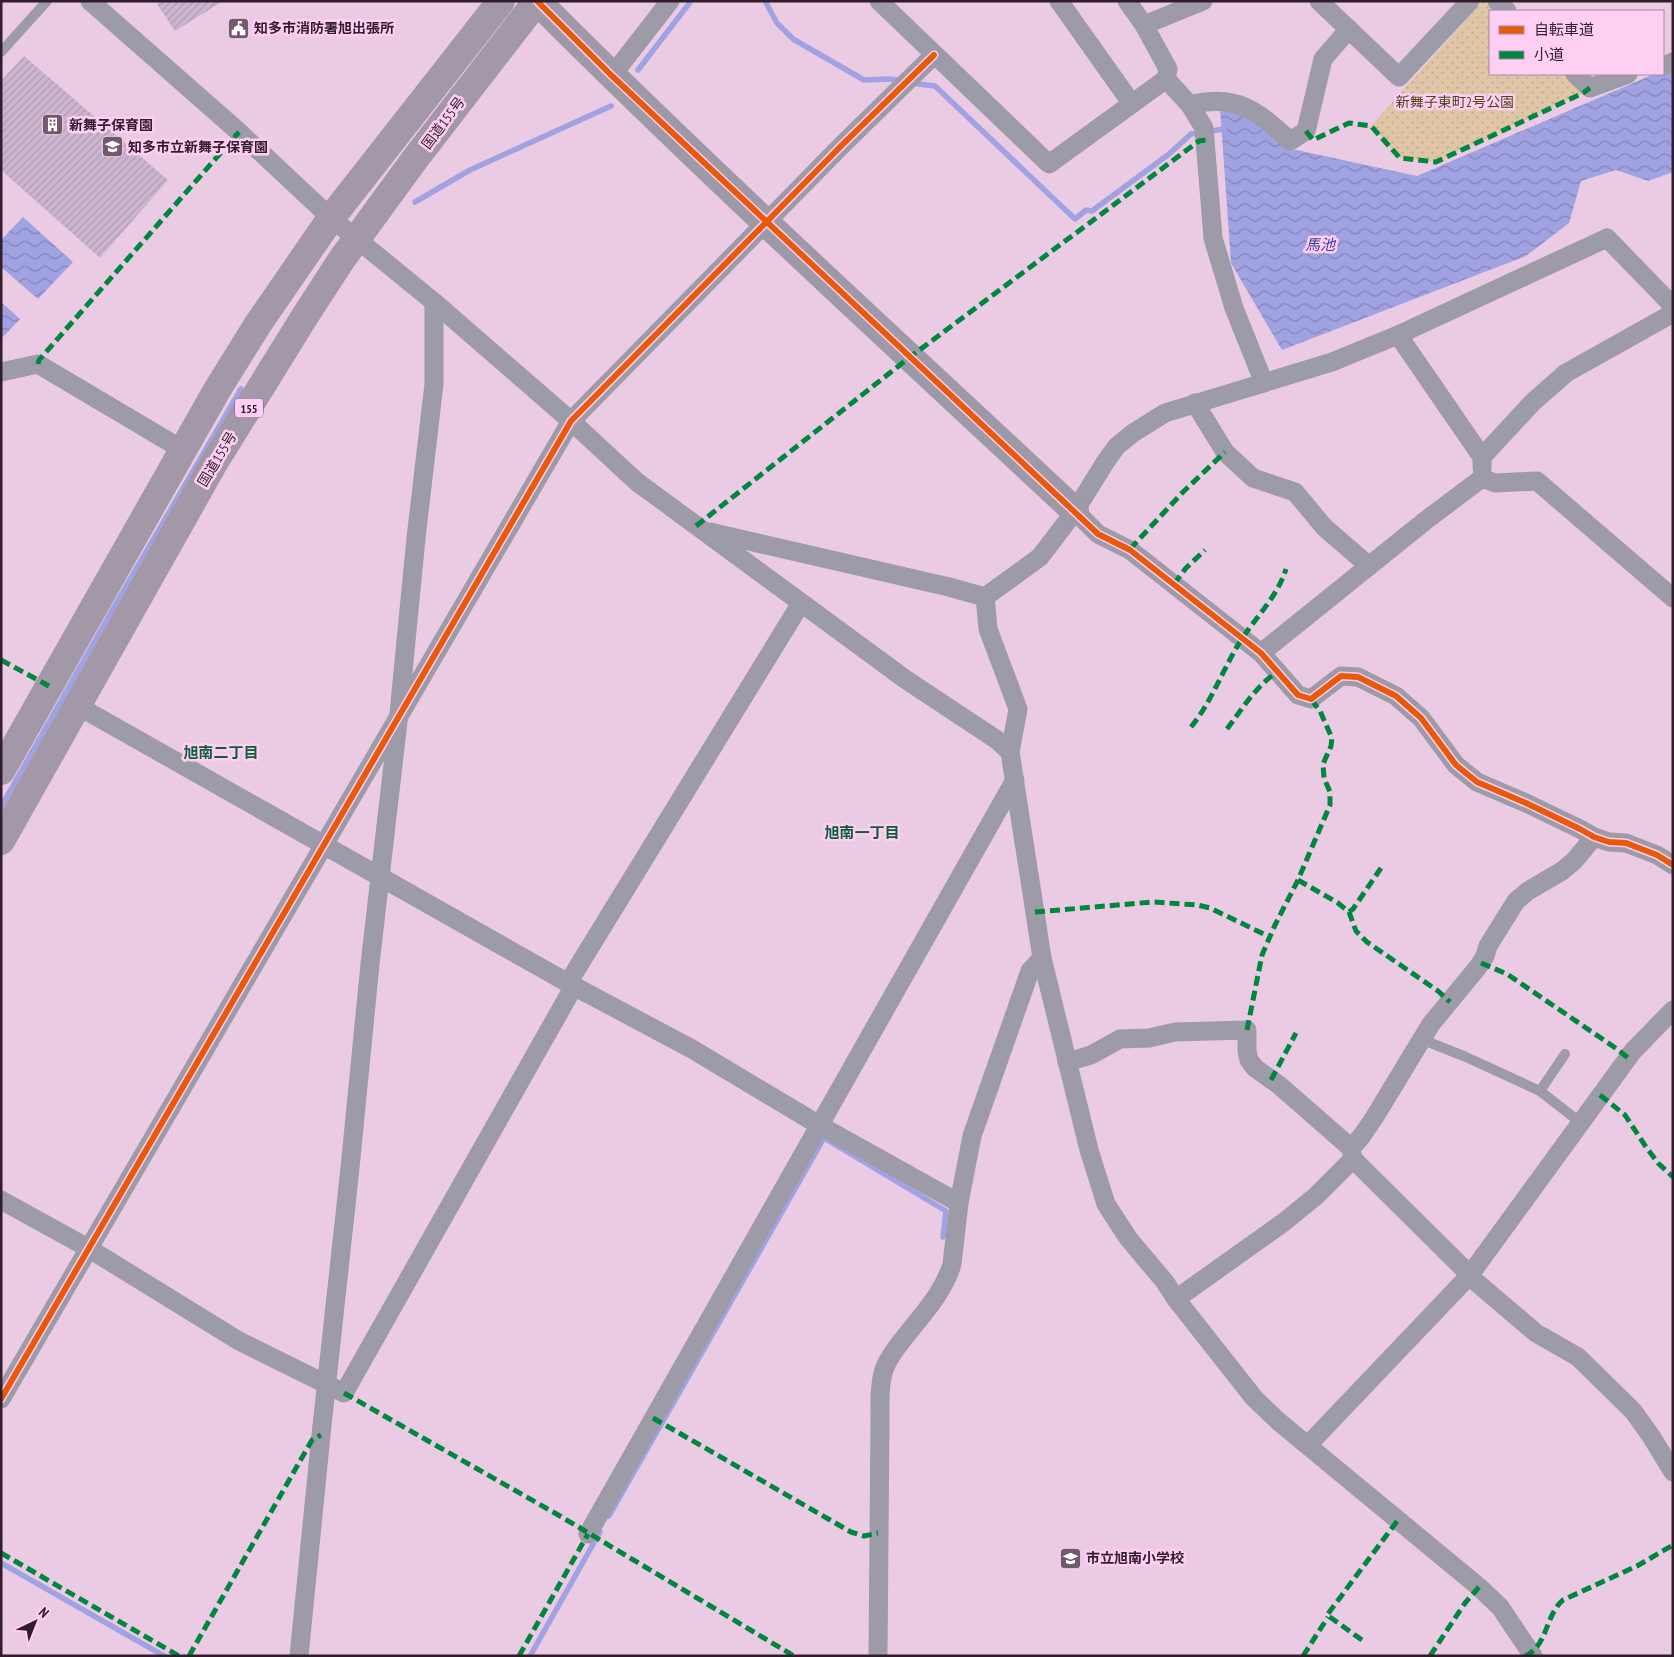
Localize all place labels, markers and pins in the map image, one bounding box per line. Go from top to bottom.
public building icon: 知多市消防署旭出張所 [226,16,250,40]
place label: 知多市消防署旭出張所 [254,19,394,37]
building icon: 新舞子保育園 [41,113,65,137]
place label: 新舞子保育園 [69,116,153,134]
school or university icon: 知多市立新舞子保育園 [100,135,124,159]
place label: 知多市立新舞子保育園 [128,138,268,156]
school or university icon: 市立旭南小学校 [1058,1546,1082,1570]
place label: 市立旭南小学校 [1086,1549,1184,1567]

